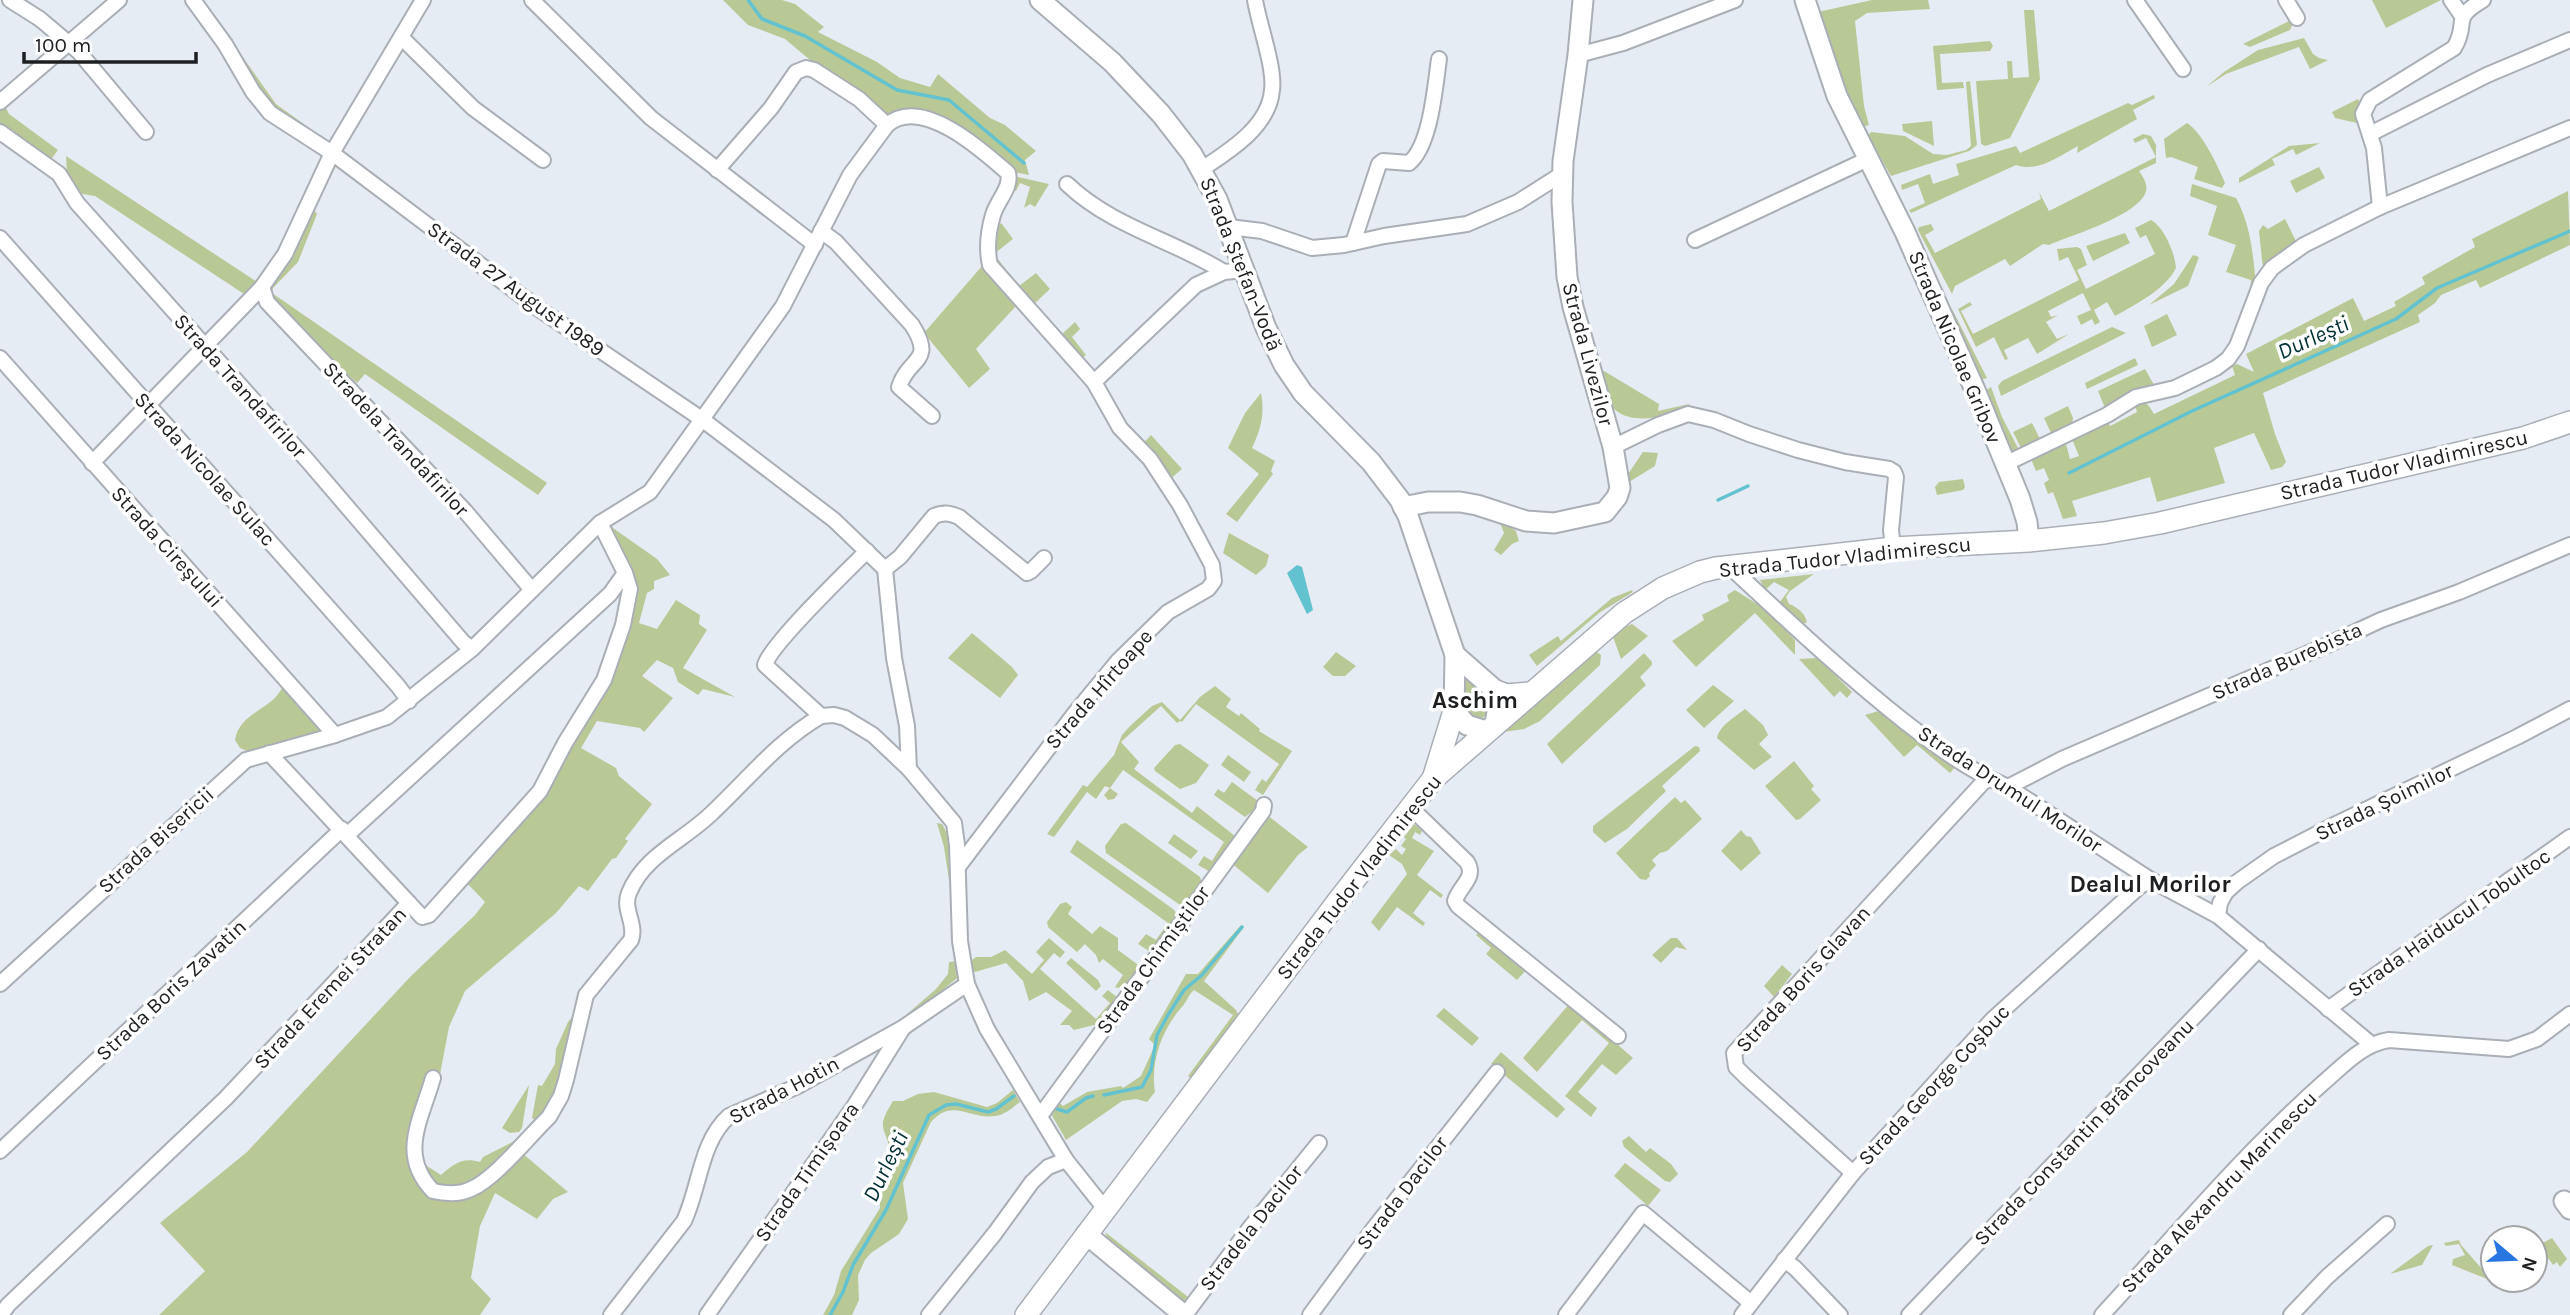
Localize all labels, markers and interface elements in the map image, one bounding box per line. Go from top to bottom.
scale bar [24,21,196,65]
text: 100 m [35,33,92,57]
street label: Strada Ștefan-Vodă [1195,174,1287,354]
street label: Strada 27 August 1989 [423,217,609,361]
street label: Strada Nicolae Gribov [1904,247,2007,447]
street label: Strada Livezilor [1557,280,1619,429]
street label: Strada Trandafirilor [169,309,311,463]
water label: Durlești [2273,310,2353,365]
street label: Stradela Trandafirilor [318,357,474,522]
street label: Strada Nicolae Sulac [130,387,280,551]
street label: Strada Tudor Vladimirescu [2278,425,2530,505]
street label: Strada Cireşului [106,481,228,613]
street label: Strada Tudor Vladimirescu [1718,532,1972,582]
street label: Strada Burebista [2208,617,2366,705]
street label: Strada Hîrtoape [1041,624,1157,754]
district label: Aschim [1432,686,1518,714]
street label: Strada Drumul Morilor [1914,721,2107,858]
street label: Strada Șoimilor [2311,758,2457,846]
street label: Strada Tudor Vladimirescu [1271,770,1447,984]
street label: Strada Bisericii [93,782,219,898]
street label: Strada Haiducul Tobultoc [2343,844,2555,1002]
district label: Dealul Morilor [2069,870,2231,898]
street label: Strada Chimiștilor [1091,881,1215,1038]
street label: Strada Boris Glavan [1731,901,1875,1057]
street label: Strada Eremei Stratan [249,902,411,1074]
street label: Strada Boris Zavatin [91,914,251,1066]
street label: Strada George Coșbuc [1853,1000,2015,1170]
street label: Strada Constantin Brâncoveanu [1969,1014,2199,1250]
street label: Strada Hotin [725,1051,843,1129]
street label: Strada Alexandru Marinescu [2116,1086,2322,1298]
street label: Strada Timișoara [750,1098,864,1246]
water label: Durlești [857,1126,914,1206]
street label: Strada Dacilor [1351,1131,1453,1255]
street label: Stradela Dacilor [1194,1160,1308,1296]
north arrow [2479,1224,2549,1294]
text: N [2517,1254,2542,1274]

